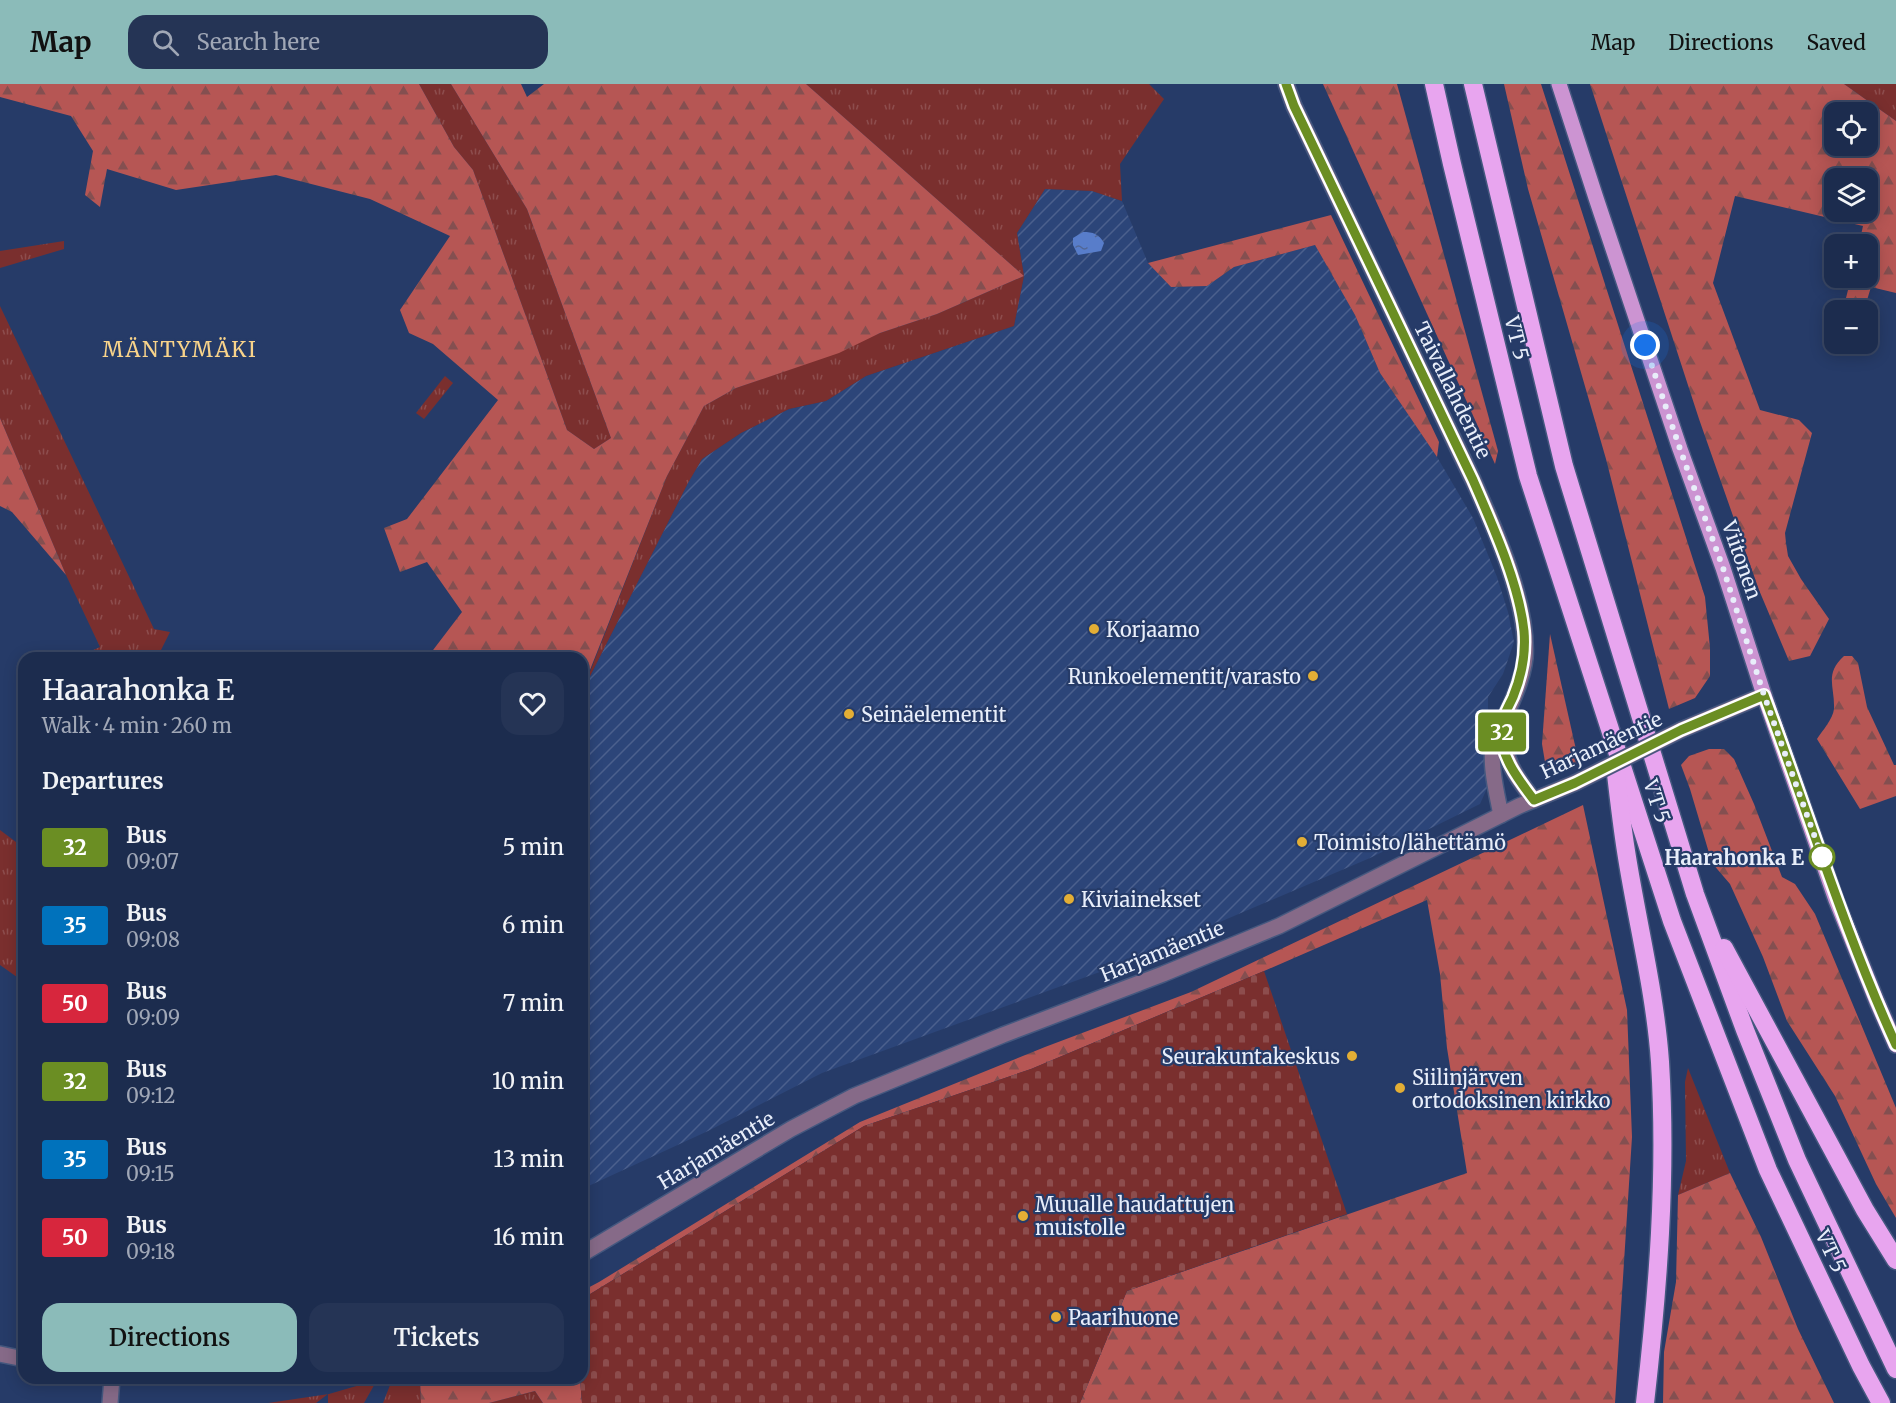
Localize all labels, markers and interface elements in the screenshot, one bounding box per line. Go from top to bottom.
search box [128,15,548,69]
text: Map [30,24,92,60]
icon: search [149,26,182,59]
text: Search here [197,28,320,56]
text: Map [1591,29,1635,56]
text: Directions [1668,29,1773,56]
text: Saved [1806,29,1866,56]
map controls [1824,102,1878,354]
button: locate [1824,102,1878,156]
button: layers [1824,168,1878,222]
button: + [1824,234,1878,288]
button: − [1824,300,1878,354]
street label: VT 5 [1499,312,1535,363]
street label: Taivallahdentie [1409,317,1497,463]
your location [1630,330,1660,360]
district label: MÄNTYMÄKI [103,336,257,363]
street label: Viitonen [1717,516,1767,603]
place label: Korjaamo [1106,617,1200,642]
marker: Korjaamo [1087,622,1101,636]
place label: Runkoelementit/varasto [1068,664,1301,689]
marker: Runkoelementit/varasto [1306,669,1320,683]
text: Haarahonka E [42,672,234,708]
button: heart [501,672,564,735]
place label: Seinäelementit [861,702,1006,727]
street label: Harjamäentie [1536,706,1666,784]
marker: Seinäelementit [842,707,856,721]
line badge: 32 [1475,712,1529,752]
text: Walk · 4 min · 260 m [42,713,232,738]
text: 32 [1490,719,1514,746]
text: Departures [42,767,164,795]
street label: VT 5 [1638,775,1676,826]
text: Bus [126,821,167,849]
place label: Toimisto/lähettämö [1314,830,1506,855]
text: 5 min [502,833,564,861]
text: 32 [63,834,87,861]
marker: Toimisto/lähettämö [1295,835,1309,849]
marker: Haarahonka E [1809,844,1835,870]
place label: Haarahonka E [1664,845,1804,870]
text: 09:07 [126,849,179,874]
place label: Kiviainekset [1081,887,1201,912]
marker: Kiviainekset [1062,892,1076,906]
text: Bus [126,899,167,927]
text: 6 min [502,911,564,939]
text: 35 [63,912,87,939]
street label: Harjamäentie [1096,915,1228,987]
text: 09:08 [126,927,180,952]
text: Bus [126,977,167,1005]
text: 7 min [503,989,564,1017]
text: 50 [62,990,88,1017]
text: 09:09 [126,1005,180,1030]
place label: Seurakuntakeskus [1162,1044,1340,1069]
marker: Seurakuntakeskus [1345,1049,1359,1063]
text: Bus [126,1055,167,1083]
place label: Siilinjärven ortodoksinen kirkko [1412,1065,1611,1113]
text: 10 min [492,1067,564,1095]
text: 32 [63,1068,87,1095]
marker: Siilinjärven ortodoksinen kirkko [1393,1081,1407,1095]
text: 09:12 [126,1083,175,1108]
street label: Harjamäentie [653,1105,779,1195]
text: Bus [126,1133,167,1161]
text: 13 min [493,1145,564,1173]
text: 35 [63,1146,87,1173]
text: 09:15 [126,1161,175,1186]
place label: Muualle haudattujen muistolle [1035,1192,1234,1240]
marker: Muualle haudattujen muistolle [1016,1209,1030,1223]
text: Bus [126,1211,167,1239]
text: 16 min [493,1223,564,1251]
text: 50 [62,1224,88,1251]
street label: VT 5 [1810,1225,1852,1276]
text: 09:18 [126,1239,175,1264]
button: Directions [42,1303,297,1372]
button: Tickets [309,1303,564,1372]
place label: Paarihuone [1068,1305,1178,1330]
marker: Paarihuone [1049,1310,1063,1324]

